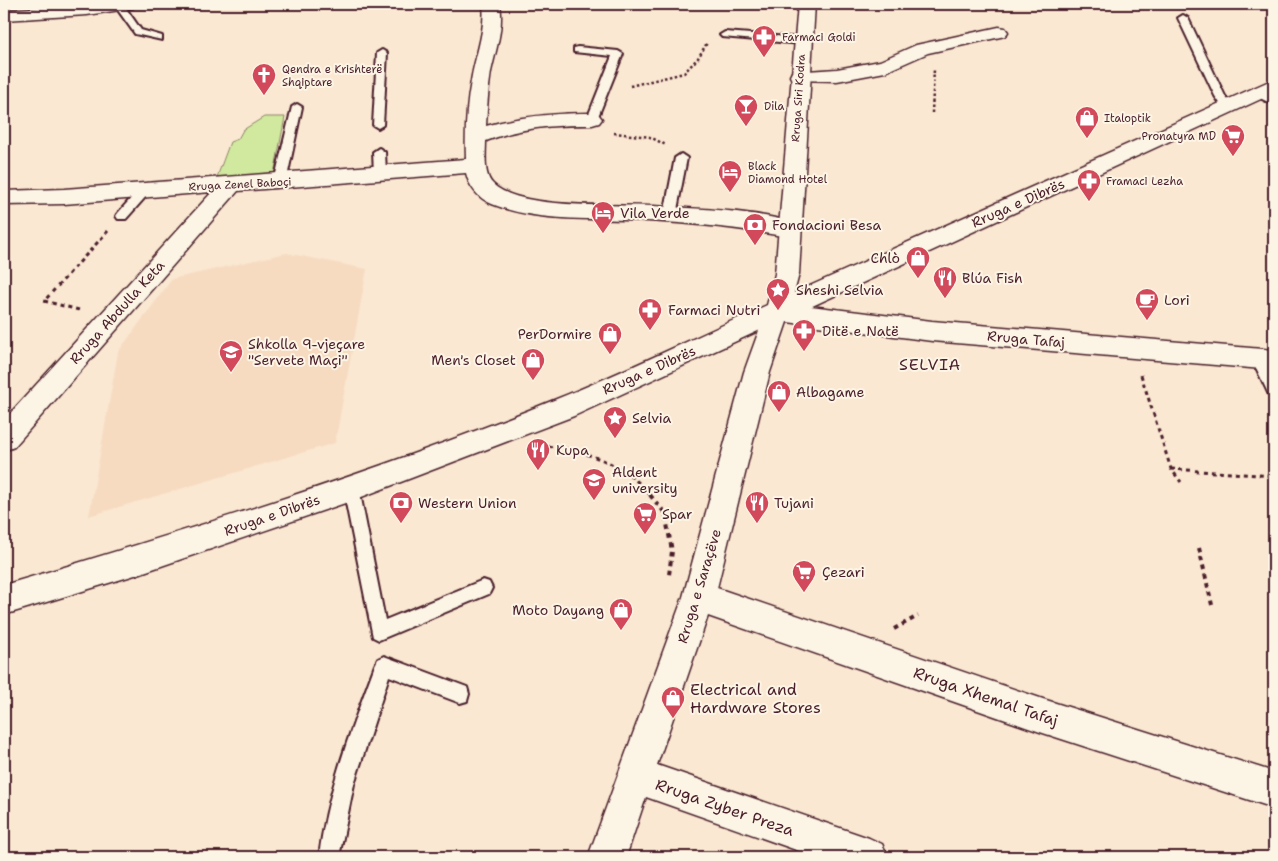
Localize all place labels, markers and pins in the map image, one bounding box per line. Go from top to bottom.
pharmacy icon: Farmaci Goldi [751,24,777,58]
place label: Farmaci Goldi [782,30,856,45]
church icon: Qendra e Krishterë Shqiptare [251,62,277,96]
place label: Qendra e Krishterë Shqiptare [282,62,382,90]
bar icon: Dila [733,93,759,127]
place label: Dila [764,99,785,114]
shop icon: Italoptik [1074,105,1100,139]
place label: Italoptik [1104,111,1151,126]
supermarket icon: Pronatyra MD [1220,123,1246,157]
place label: Pronatyra MD [1142,129,1216,144]
hotel icon: Black Diamond Hotel [717,159,743,193]
place label: Black Diamond Hotel [748,159,828,187]
pharmacy icon: Framaci Lezha [1076,168,1102,202]
place label: Framaci Lezha [1106,174,1183,189]
hotel icon: Vila Verde [590,200,616,234]
place label: Vila Verde [620,204,690,222]
bank icon: Fondacioni Besa [742,212,768,246]
place label: Fondacioni Besa [772,216,881,234]
shop icon: Chlò [905,245,931,279]
place label: Chlò [871,249,900,267]
restaurant icon: Blúa Fish [932,265,958,299]
place label: Blúa Fish [962,269,1023,287]
place icon: Sheshi Selvia [765,277,791,311]
place label: Sheshi Selvia [796,281,884,299]
cafe icon: Lori [1134,287,1160,321]
place label: Lori [1164,291,1190,309]
pharmacy icon: Farmaci Nutri [637,297,663,331]
place label: Farmaci Nutri [668,301,761,319]
pharmacy icon: Ditë e Natë [791,318,817,352]
shop icon: PerDormire [597,321,623,355]
place label: Ditë e Natë [822,322,899,340]
place label: PerDormire [518,325,592,343]
place label: Shkolla 9-vjeçare "Servete Maçi" [248,335,365,369]
school or university icon: Shkolla 9-vjeçare "Servete Maçi" [218,339,244,373]
shop icon: Men's Closet [520,347,546,381]
place label: Men's Closet [431,351,516,369]
shop icon: Albagame [766,379,792,413]
place label: Albagame [796,383,864,401]
place icon: Selvia [602,405,628,439]
place label: Selvia [632,409,672,427]
restaurant icon: Kupa [525,437,551,471]
place label: Kupa [556,441,589,459]
place label: Aldent university [612,463,678,497]
school or university icon: Aldent university [581,467,607,501]
bank icon: Western Union [388,490,414,524]
restaurant icon: Tujani [744,490,770,524]
place label: Western Union [418,494,517,512]
place label: Tujani [774,494,814,512]
supermarket icon: Spar [632,501,658,535]
place label: Spar [662,505,693,523]
supermarket icon: Çezari [791,559,817,593]
place label: Çezari [822,563,865,581]
shop icon: Moto Dayang [608,597,634,631]
place label: Moto Dayang [512,601,604,619]
place label: Electrical and Hardware Stores [690,679,821,718]
shop icon: Electrical and Hardware Stores [660,685,686,719]

